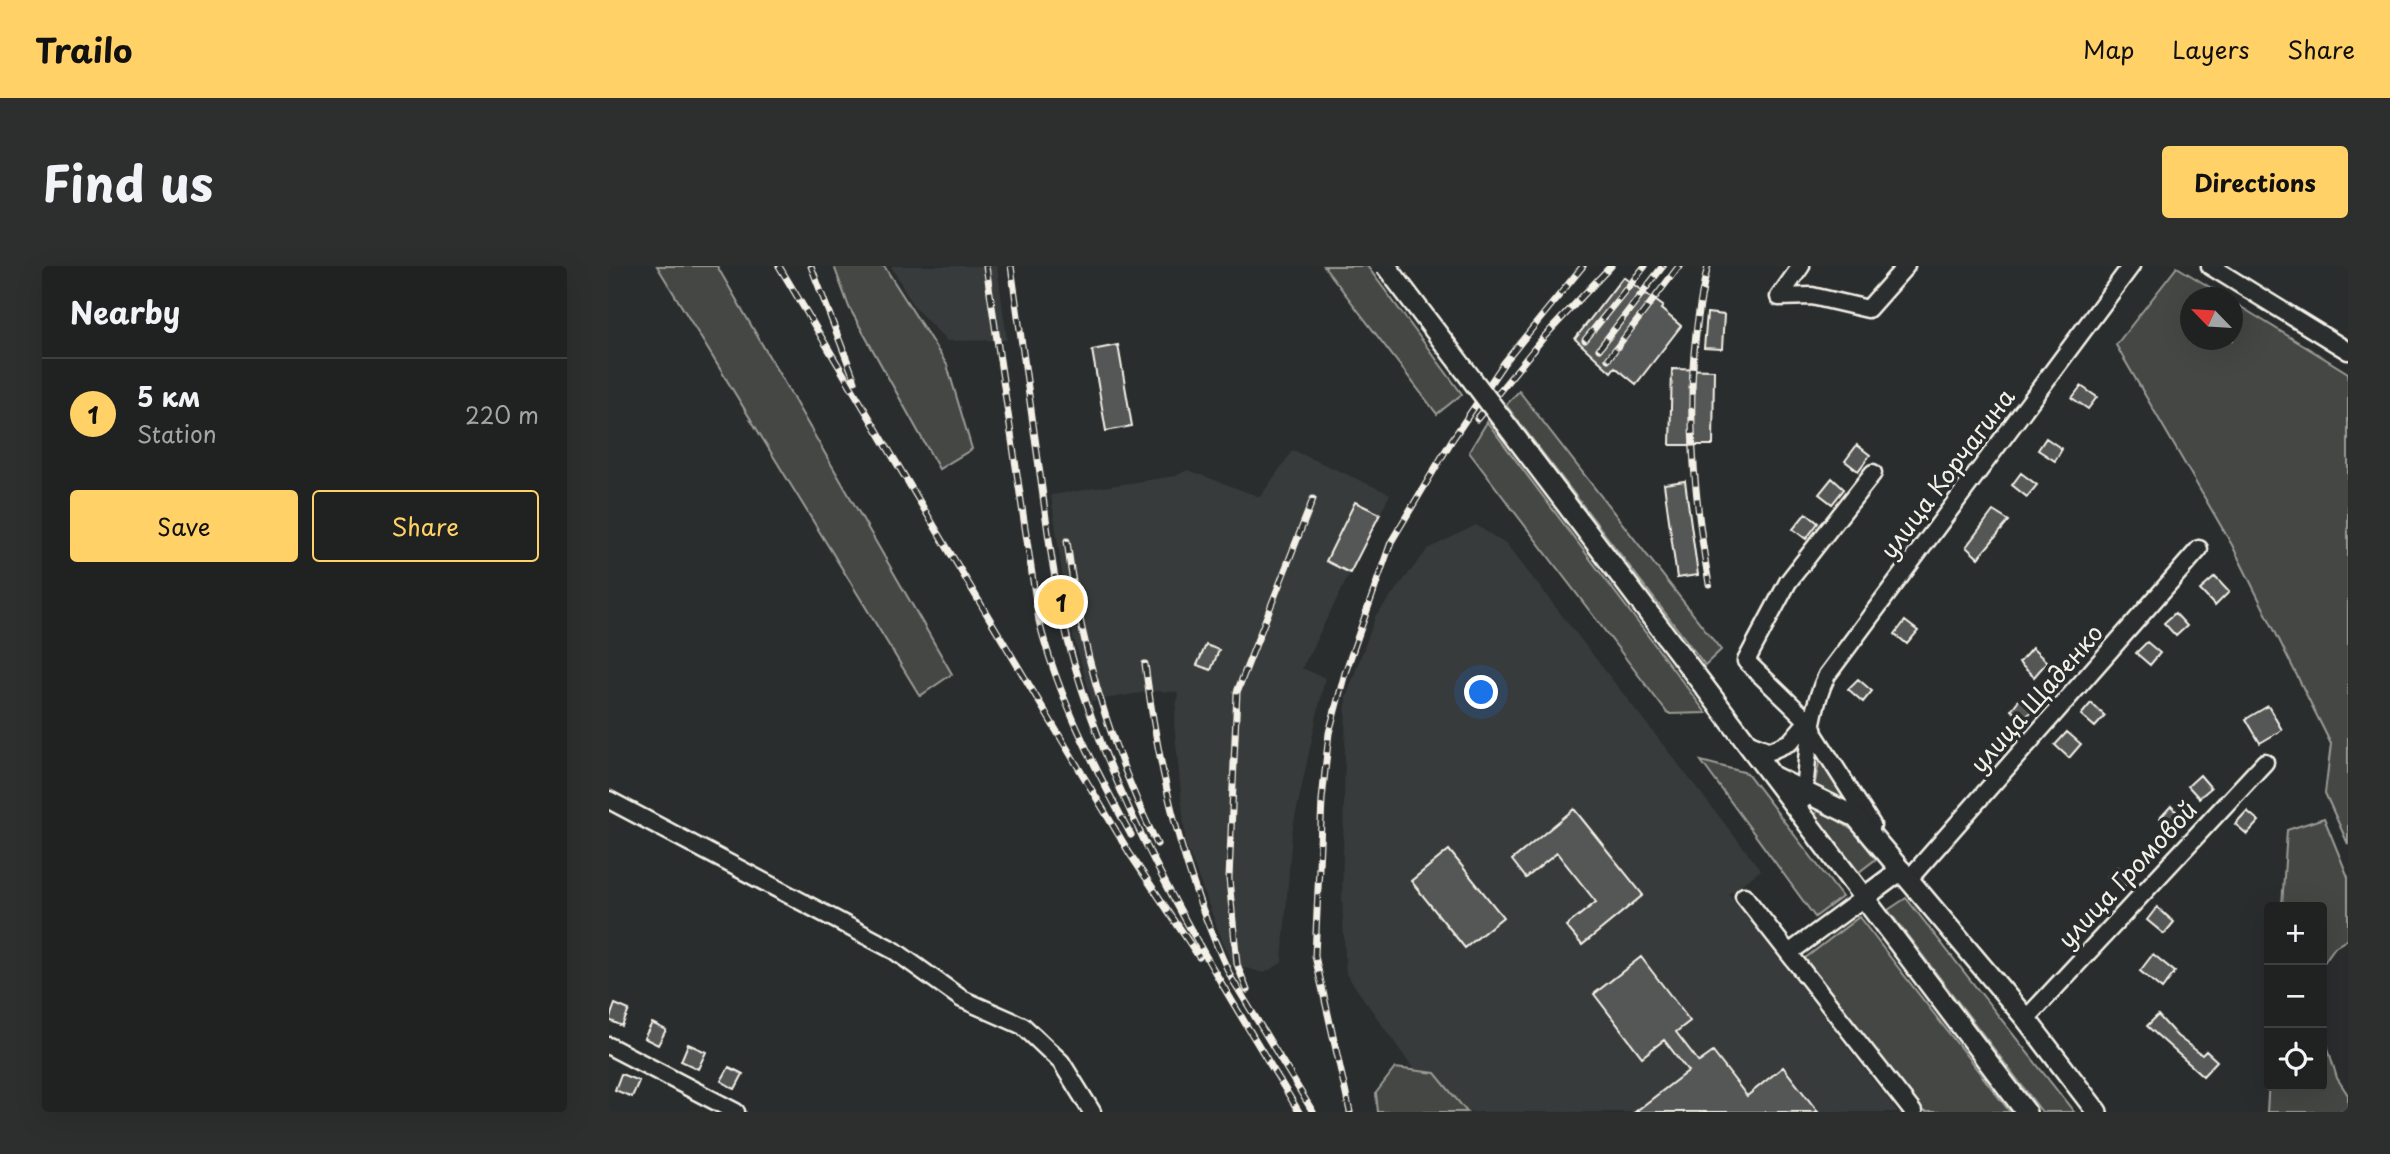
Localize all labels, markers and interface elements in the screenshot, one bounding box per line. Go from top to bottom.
text: Trailo [35,24,132,74]
text: Map [2083,31,2134,67]
text: Layers [2172,31,2249,67]
text: Share [2287,31,2355,67]
text: Find us [42,145,213,219]
button: Directions [2162,146,2348,218]
north arrow [2180,287,2243,350]
text: Nearby [70,289,180,334]
text: 5 км [137,377,200,416]
street label: улица Корчагина [1870,380,2022,565]
text: 1 [88,397,99,432]
text: 220 m [465,397,539,432]
text: Station [137,416,217,451]
button: Save [70,490,298,562]
button: Share [312,490,539,562]
pin: 1 [1038,576,1084,628]
street label: улица Щаденко [1961,615,2110,780]
your location [1464,675,1498,709]
street label: улица Громовой [2049,792,2205,955]
map controls [2264,902,2327,1091]
button: + [2264,902,2327,965]
button: − [2264,965,2327,1028]
button: locate [2264,1028,2327,1091]

